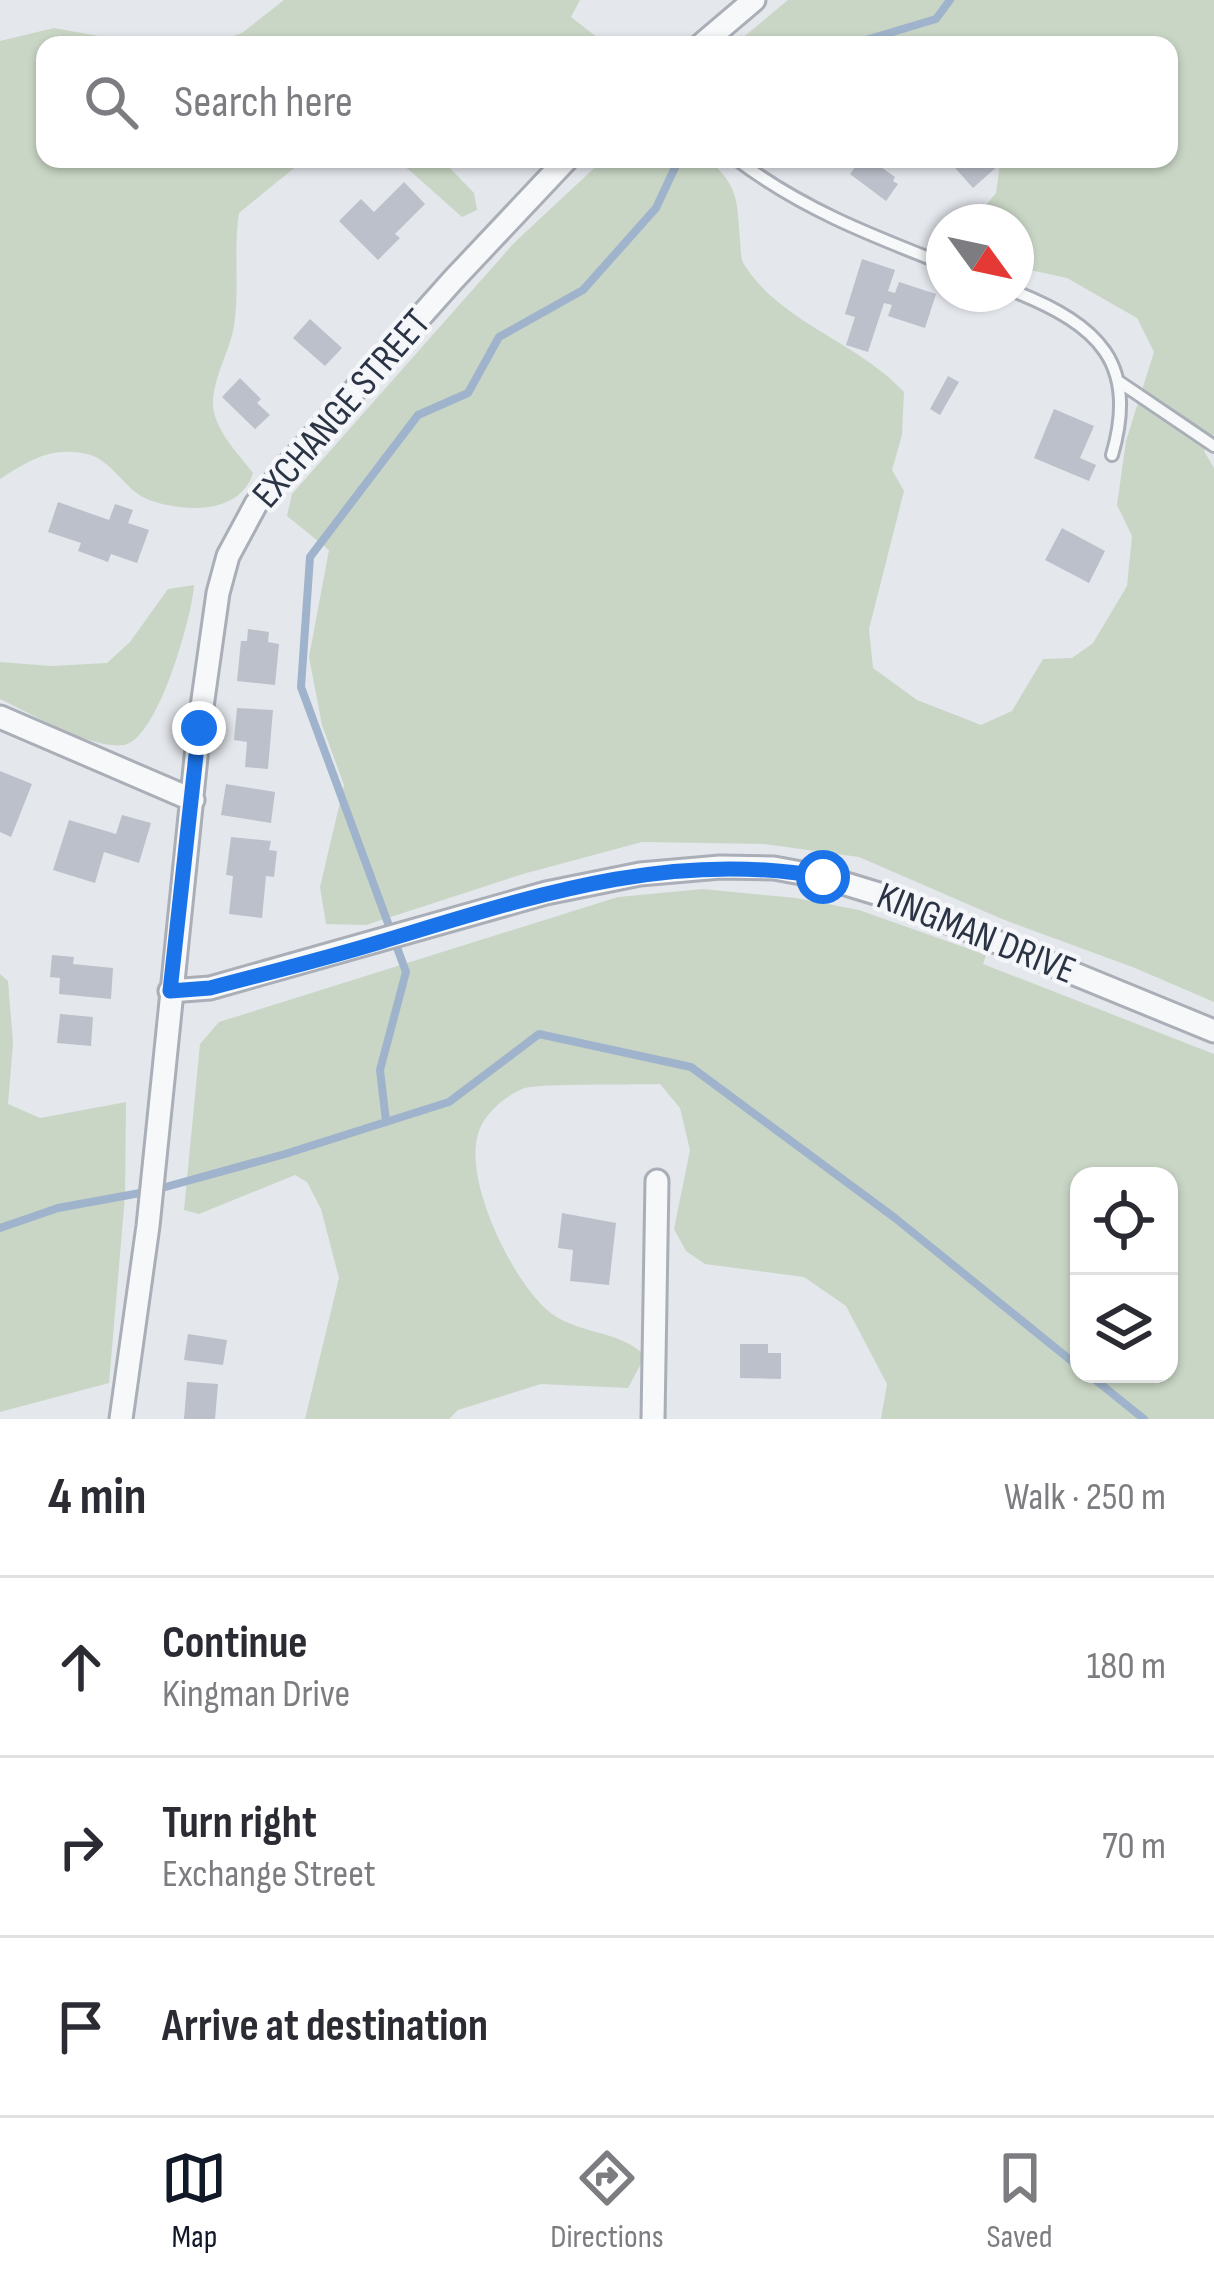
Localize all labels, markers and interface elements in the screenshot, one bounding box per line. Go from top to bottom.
search box [36,36,1178,168]
icon: search [78,69,144,135]
text: Search here [174,75,353,130]
north arrow [926,204,1034,312]
street label: EXCHANGE STREET [243,300,441,518]
route end [172,701,226,755]
route start [796,850,850,904]
street label: KINGMAN DRIVE [870,873,1082,995]
map controls [1070,1167,1178,1383]
button: locate [1070,1167,1178,1275]
button: layers [1070,1275,1178,1383]
text: 4 min [48,1467,147,1528]
text: Walk · 250 m [1004,1474,1166,1521]
text: Continue [162,1616,308,1671]
icon: ahead [48,1634,114,1700]
text: 180 m [1087,1643,1166,1690]
text: Kingman Drive [162,1671,350,1718]
text: Turn right [162,1796,317,1851]
icon: right [48,1814,114,1880]
text: 70 m [1102,1823,1166,1870]
text: Exchange Street [162,1851,376,1898]
icon: arrive [48,1994,114,2060]
text: Arrive at destination [162,1999,488,2054]
tab: Map [161,2145,227,2257]
tab: Directions [550,2145,664,2257]
tab: Saved [986,2145,1053,2257]

